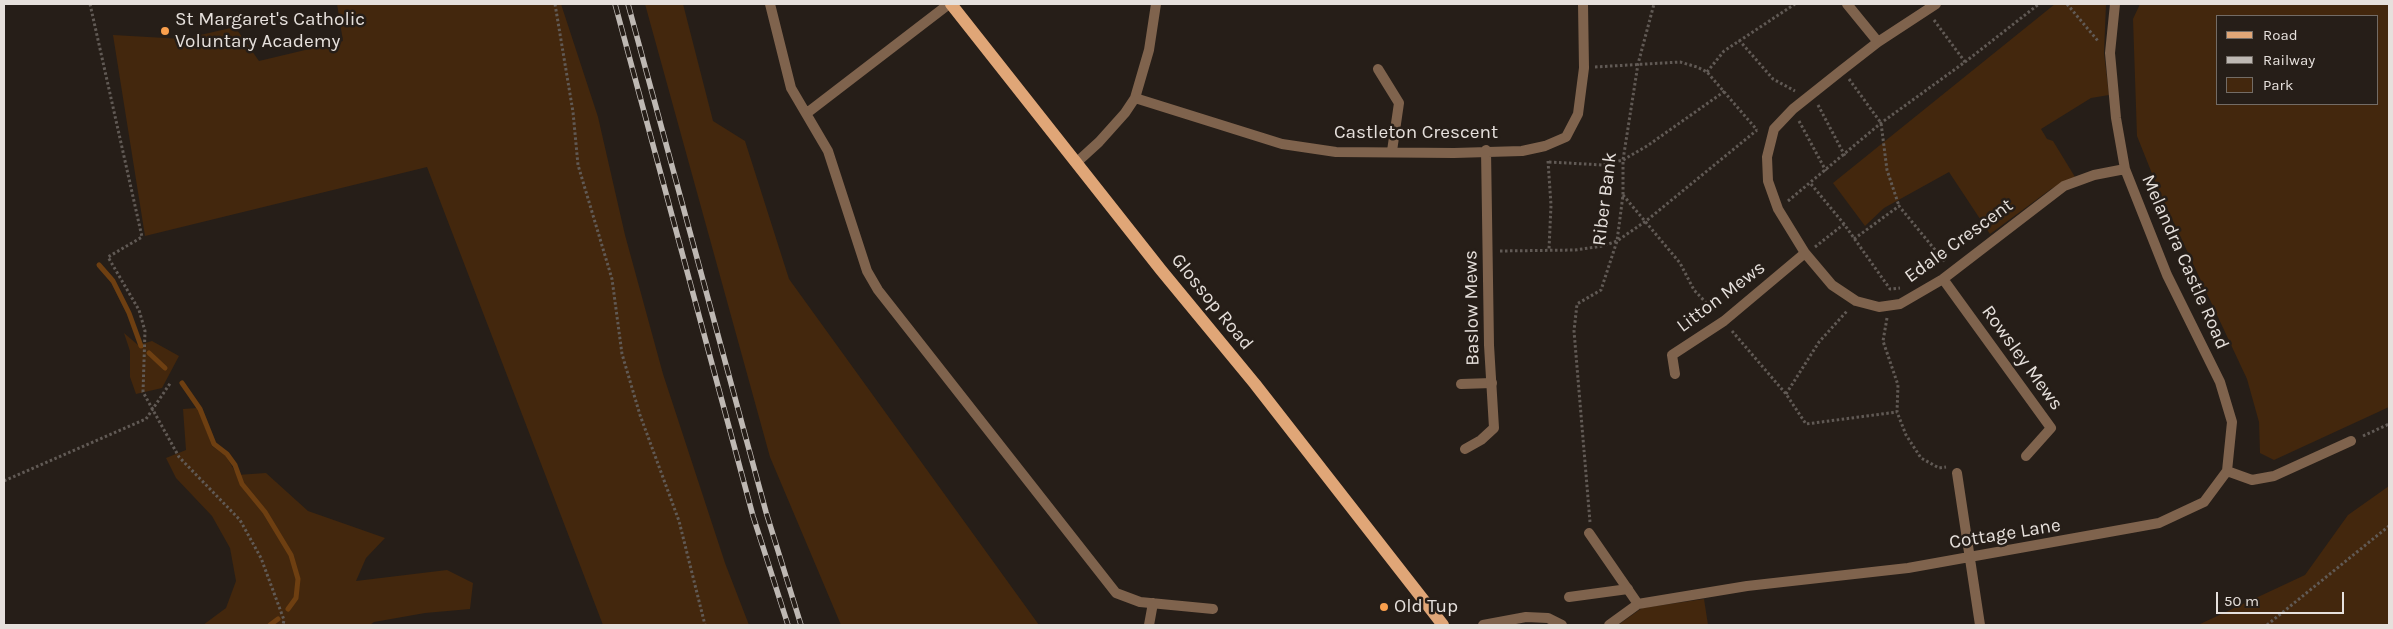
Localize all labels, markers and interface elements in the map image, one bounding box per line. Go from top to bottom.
place label: St Margaret's Catholic Voluntary Academy [175,9,365,53]
legend [2216,15,2378,105]
marker: St Margaret's Catholic Voluntary Academy [159,25,171,37]
text: Road [2263,26,2298,44]
text: Railway [2263,51,2315,69]
text: Park [2263,76,2293,94]
street label: Castleton Crescent [1334,122,1498,144]
street label: Riber Bank [1588,151,1622,247]
street label: Melandra Castle Road [2136,171,2234,353]
street label: Edale Crescent [1900,194,2018,288]
street label: Glossop Road [1166,249,1258,355]
street label: Baslow Mews [1460,250,1484,366]
street label: Litton Mews [1672,256,1770,338]
street label: Rowsley Mews [1976,301,2068,415]
street label: Cottage Lane [1948,514,2062,554]
scale bar [2218,582,2346,614]
text: 50 m [2224,592,2259,610]
place label: Old Tup [1394,596,1458,618]
marker: Old Tup [1378,601,1390,613]

